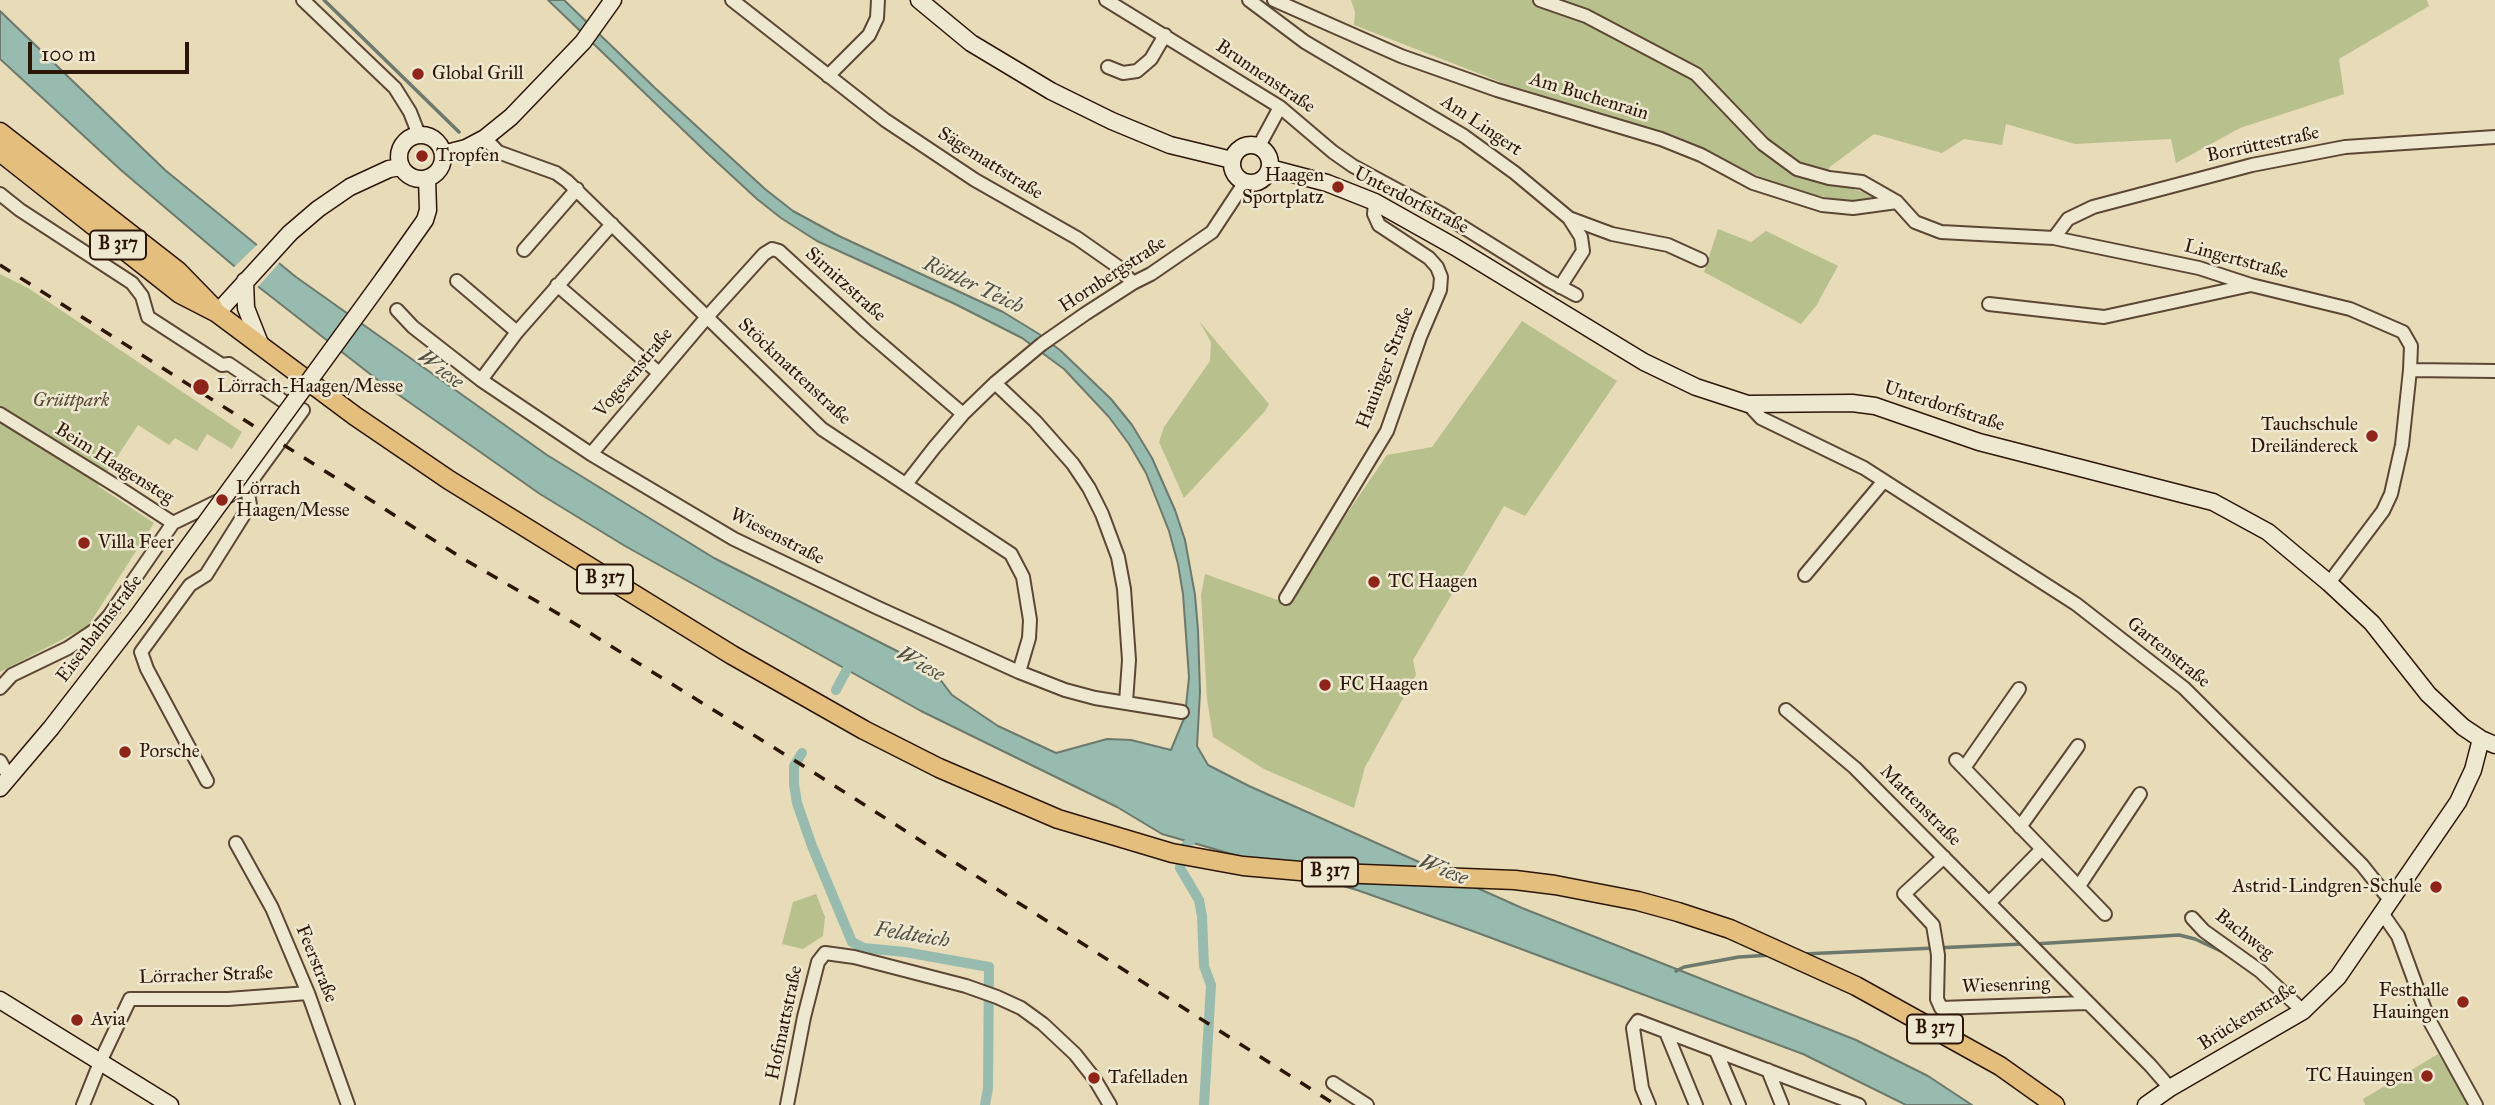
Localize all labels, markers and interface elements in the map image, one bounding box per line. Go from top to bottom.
scale bar [32,28,192,72]
street label: Brunnenstraße [1211,35,1319,119]
text: 100 m [41,41,96,67]
place label: Global Grill [432,63,524,85]
marker: Global Grill [410,66,426,82]
street label: Am Buchenrain [1527,68,1651,126]
street label: Am Lingert [1436,91,1526,161]
street label: Borrüttestraße [2205,122,2321,168]
street label: Sägemattstraße [933,123,1047,205]
place label: Tropfen [436,145,499,167]
marker: Tropfen [414,148,430,164]
street label: Unterdorfstraße [1350,162,1472,240]
place label: Haagen Sportplatz [1242,165,1324,209]
marker: Haagen Sportplatz [1330,179,1346,195]
road number: B 317 [90,230,146,260]
street label: Hornbergstraße [1055,232,1171,318]
street label: Lingertstraße [2182,235,2290,285]
street label: Sirnitzstraße [800,243,890,327]
water label: Röttler Teich [919,252,1027,320]
street label: Hauinger Straße [1352,304,1420,432]
street label: Stöckmattenstraße [733,314,855,430]
street label: Vogesenstraße [590,324,678,422]
water label: Wiese [412,345,468,395]
place label: Lörrach-Haagen/Messe [217,376,403,398]
marker: Lörrach-Haagen/Messe [191,377,211,397]
street label: Unterdorfstraße [1881,377,2007,437]
park label: Grüttpark [33,390,109,412]
place label: Tauchschule Dreiländereck [2250,414,2358,458]
street label: Beim Haagensteg [50,418,178,510]
marker: Tauchschule Dreiländereck [2364,428,2380,444]
place label: Lörrach Haagen/Messe [236,478,350,522]
marker: Lörrach Haagen/Messe [214,492,230,508]
street label: Wiesenstraße [726,504,828,570]
place label: Villa Feer [98,532,174,554]
marker: Villa Feer [76,535,92,551]
road number: B 317 [577,564,633,594]
street label: Eisenbahnstraße [52,571,148,687]
place label: TC Haagen [1388,571,1478,593]
marker: TC Haagen [1366,574,1382,590]
street label: Gartenstraße [2122,613,2214,693]
water label: Wiese [892,642,948,688]
place label: FC Haagen [1339,674,1428,696]
marker: FC Haagen [1317,677,1333,693]
place label: Porsche [139,741,200,763]
marker: Porsche [117,744,133,760]
street label: Mattenstraße [1875,761,1965,851]
water label: Wiese [1415,850,1471,892]
road number: B 317 [1302,858,1358,886]
place label: Astrid-Lindgren-Schule [2233,876,2422,898]
marker: Astrid-Lindgren-Schule [2428,879,2444,895]
street label: Bachweg [2210,905,2278,965]
water label: Feldteich [873,918,951,954]
street label: Feerstraße [290,922,342,1006]
street label: Lörracher Straße [139,962,273,990]
street label: Hofmattstraße [762,964,808,1082]
street label: Wiesenring [1962,973,2050,999]
street label: Brückenstraße [2195,978,2301,1056]
place label: Festhalle Hauingen [2372,980,2449,1024]
marker: Festhalle Hauingen [2455,994,2471,1010]
place label: Avia [91,1009,125,1031]
marker: Avia [69,1012,85,1028]
road number: B 317 [1907,1014,1963,1044]
place label: TC Hauingen [2306,1065,2413,1087]
place label: Tafelladen [1108,1067,1188,1089]
marker: TC Hauingen [2419,1068,2435,1084]
marker: Tafelladen [1086,1070,1102,1086]

